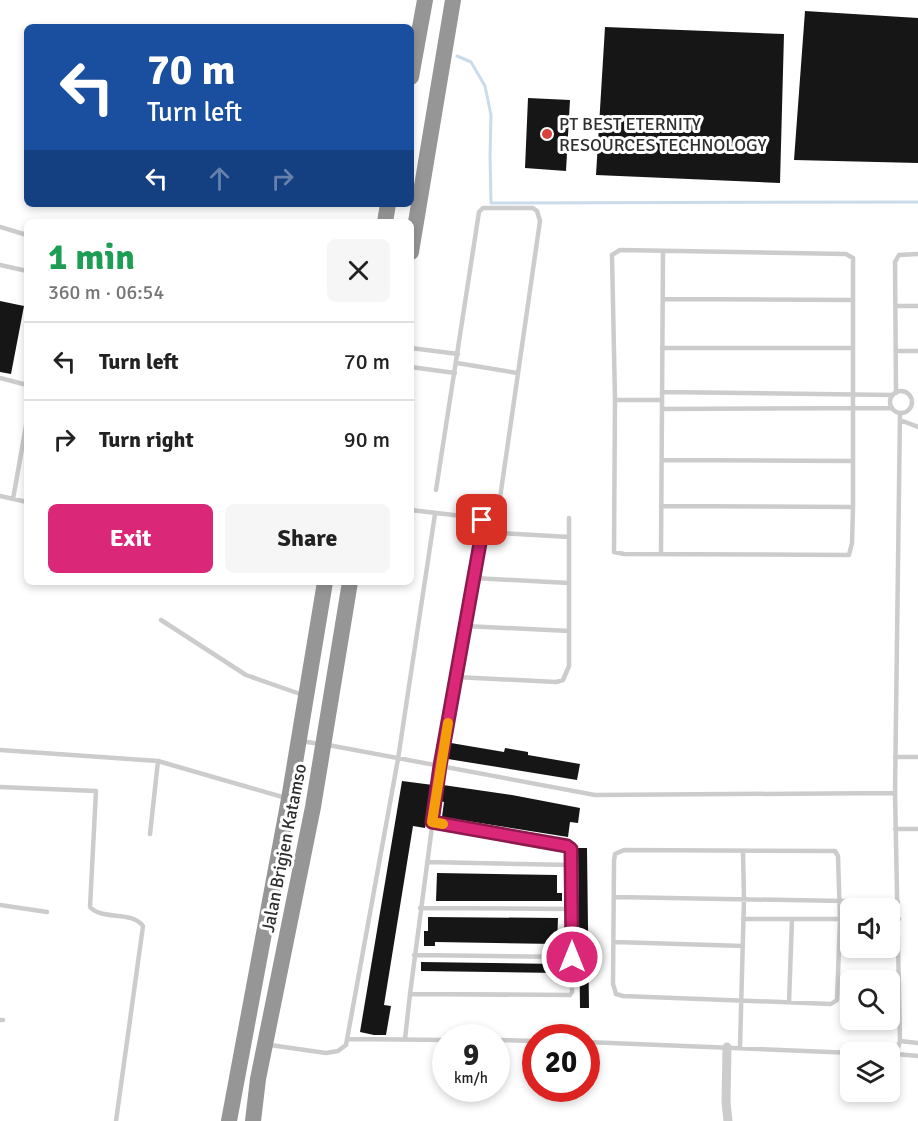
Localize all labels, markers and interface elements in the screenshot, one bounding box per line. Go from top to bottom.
text: 70 m [147,45,236,96]
icon: left [48,48,126,126]
text: Turn left [147,96,242,129]
place label: PT BEST ETERNITY RESOURCES TECHNOLOGY [559,113,767,156]
marker: PT BEST ETERNITY RESOURCES TECHNOLOGY [540,127,554,141]
icon: left [140,162,173,195]
icon: ahead [203,162,236,195]
icon: right [266,162,299,195]
text: 1 min [48,235,135,280]
button: close [327,239,390,302]
text: 360 m · 06:54 [48,280,164,305]
icon: left [48,345,81,378]
text: Turn left [99,348,179,375]
text: 70 m [344,348,390,375]
icon: right [48,423,81,456]
text: Turn right [99,426,194,453]
text: 90 m [344,426,390,453]
pin [456,494,507,545]
icon: arrive [465,503,498,536]
button: Exit [48,504,213,573]
button: Share [225,504,390,573]
street label: Jalan Brigjen Katamso [257,762,311,934]
map controls [840,898,900,1102]
button: sound [840,898,900,958]
position arrow [540,925,604,989]
button: search [840,970,900,1030]
speed limit sign: 20 [522,1024,600,1102]
text: 9 [463,1037,479,1074]
button: layers [840,1042,900,1102]
text: km/h [454,1069,488,1087]

